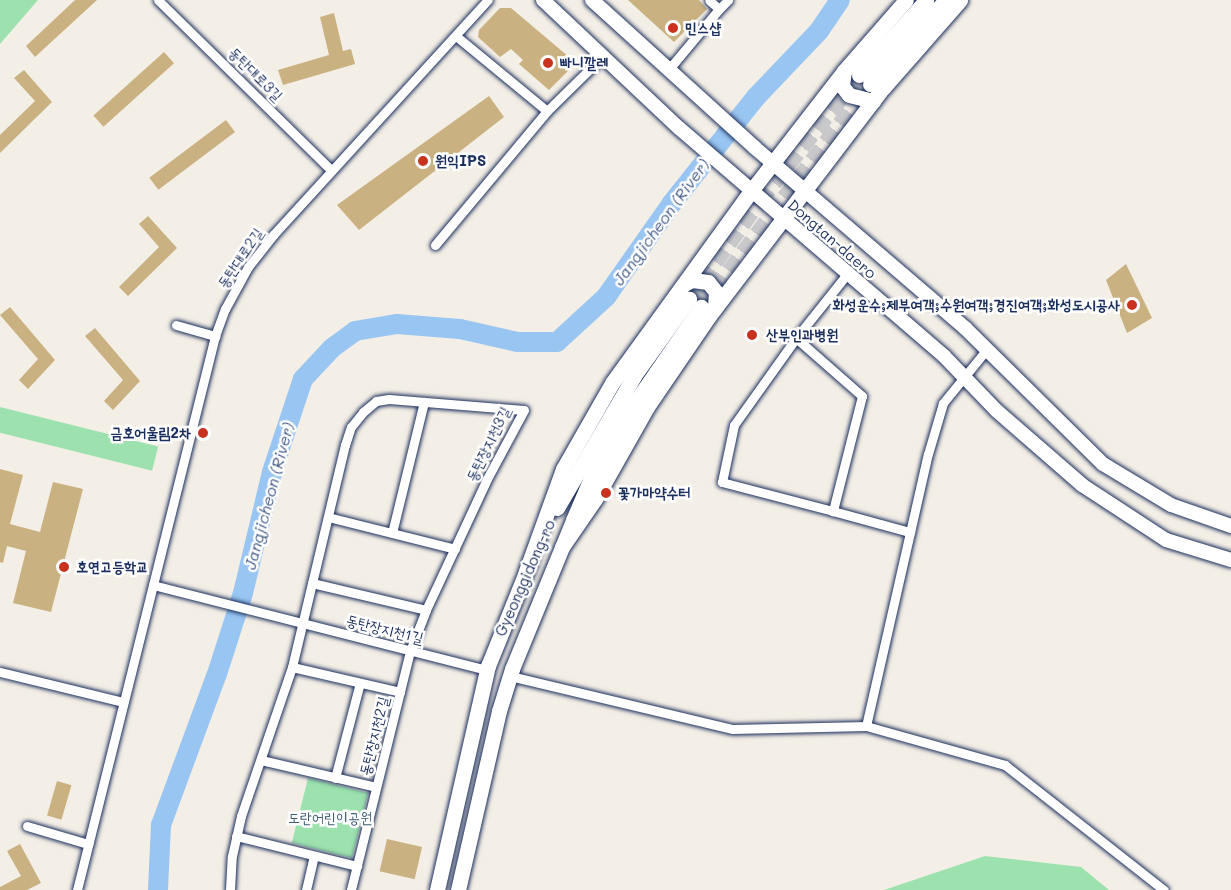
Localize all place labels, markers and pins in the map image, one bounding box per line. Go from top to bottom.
place label: 민스샵 [685,19,721,37]
marker: 민스샵 [666,21,680,35]
place label: 빠니깔레 [560,54,608,72]
marker: 빠니깔레 [541,56,555,70]
place label: 원익IPS [435,152,486,170]
marker: 원익IPS [416,154,430,168]
place label: 화성운수;제부여객;수원여객;경진여객;화성도시공사 [833,296,1120,314]
marker: 화성운수;제부여객;수원여객;경진여객;화성도시공사 [1125,298,1139,312]
marker: 산부인과병원 [743,326,761,344]
place label: 산부인과병원 [766,326,838,344]
place label: 금호어울림2차 [110,424,191,442]
marker: 금호어울림2차 [196,426,210,440]
place label: 꽃가마약수터 [618,484,690,502]
marker: 꽃가마약수터 [599,486,613,500]
place label: 호연고등학교 [76,558,148,576]
marker: 호연고등학교 [57,560,71,574]

